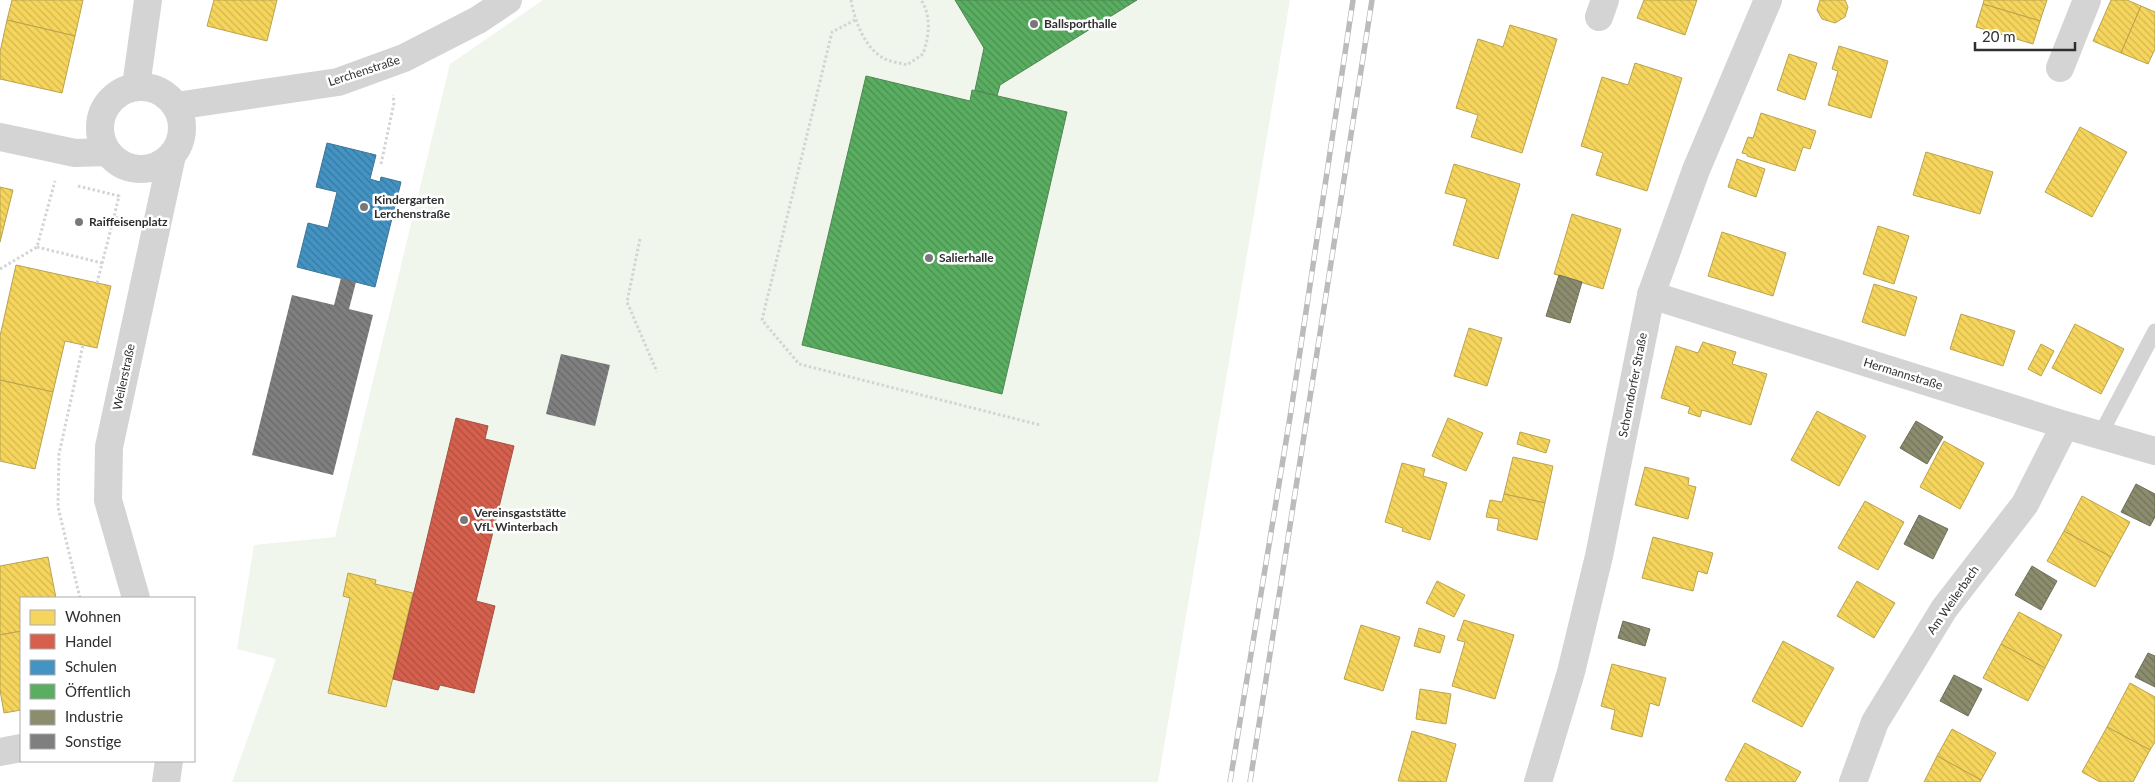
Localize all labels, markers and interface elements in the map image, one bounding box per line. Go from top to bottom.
place label: Ballsporthalle [1044,16,1118,31]
marker: Ballsporthalle [1028,18,1040,30]
scale bar [1975,20,2075,52]
text: 20 m [1982,27,2016,45]
street label: Lerchenstraße [326,52,402,89]
place label: Kindergarten Lerchenstraße [374,192,451,221]
marker: Kindergarten Lerchenstraße [358,201,370,213]
place label: Raiffeisenplatz [89,214,168,229]
marker: Raiffeisenplatz [73,216,85,228]
place label: Salierhalle [939,250,994,265]
marker: Salierhalle [923,252,935,264]
street label: Schorndorfer Straße [1615,331,1650,438]
street label: Weilerstraße [109,342,138,411]
street label: Hermannstraße [1862,354,1945,393]
place label: Vereinsgaststätte VfL Winterbach [473,505,567,534]
marker: Vereinsgaststätte VfL Winterbach [458,514,470,526]
street label: Am Weilerbach [1923,562,1982,637]
legend [20,597,195,762]
text: Wohnen [65,607,121,625]
text: Handel [65,632,112,650]
text: Schulen [65,657,117,675]
text: Öffentlich [65,682,131,700]
text: Industrie [65,707,123,725]
text: Sonstige [65,732,121,750]

